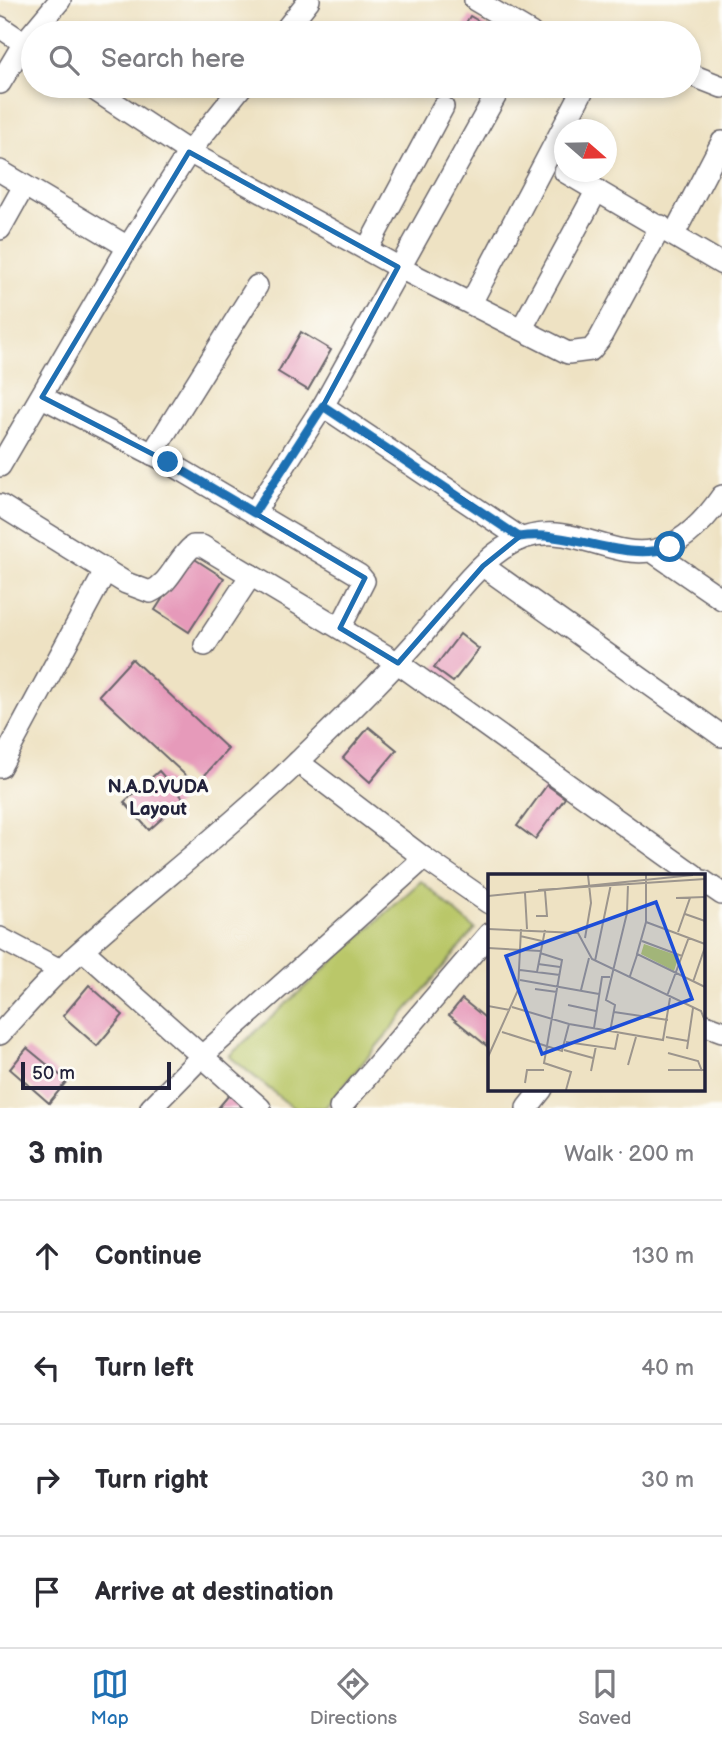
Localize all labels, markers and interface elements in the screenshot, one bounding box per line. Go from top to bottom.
search box [21,21,701,98]
icon: search [45,41,83,79]
text: Search here [101,44,245,75]
north arrow [554,119,617,182]
route end [152,446,183,477]
route start [654,531,685,562]
district label: N.A.D.VUDA Layout [108,776,209,821]
inset map [488,874,704,1090]
scale bar [21,1059,172,1091]
text: 50 m [32,1062,75,1085]
text: 3 min [28,1136,103,1172]
text: Walk · 200 m [564,1140,694,1168]
icon: ahead [28,1237,66,1275]
text: Continue [95,1241,202,1272]
text: 130 m [632,1242,694,1270]
icon: left [28,1349,66,1387]
text: Turn left [95,1353,194,1384]
text: 40 m [641,1354,694,1382]
icon: right [28,1461,66,1499]
text: Turn right [95,1465,208,1496]
text: 30 m [641,1466,694,1494]
icon: arrive [28,1573,66,1611]
text: Arrive at destination [95,1577,334,1608]
tab: Map [91,1665,129,1730]
tab: Directions [310,1665,397,1730]
tab: Saved [578,1665,631,1730]

